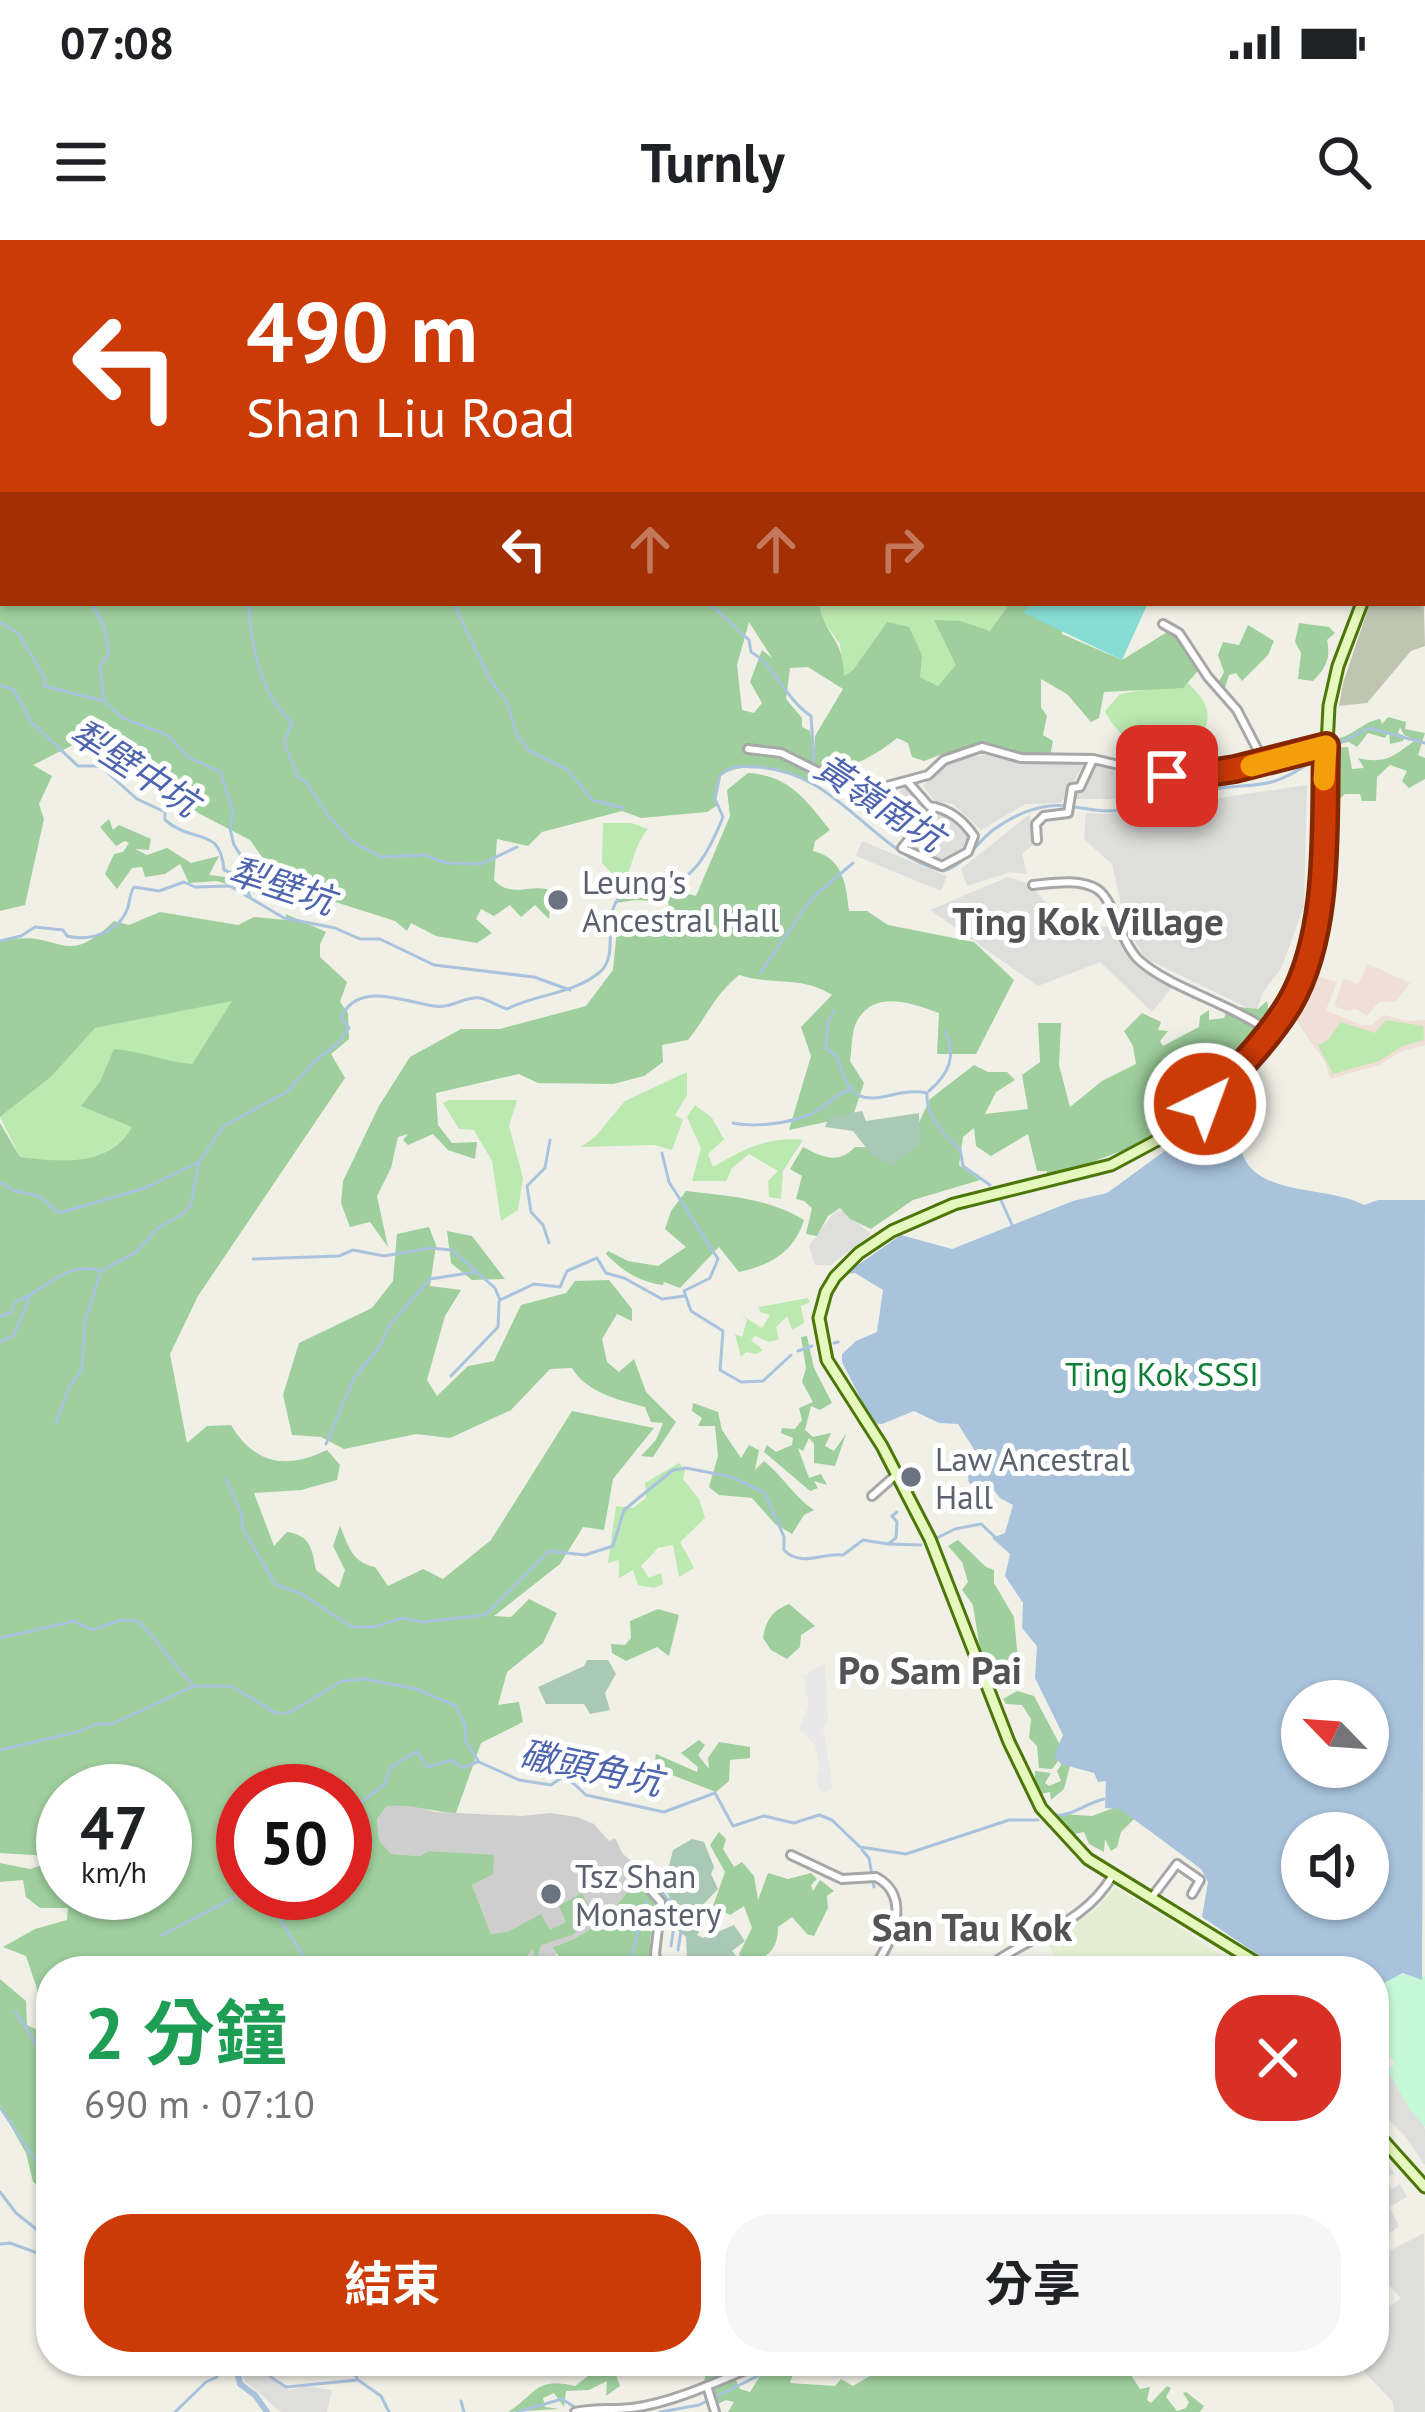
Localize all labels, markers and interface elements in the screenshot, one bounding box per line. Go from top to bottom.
text: 07:08 [60,13,174,71]
text: Turnly [640,127,785,197]
icon: menu [48,129,114,195]
icon: search [1311,129,1377,195]
text: 490 m [246,276,478,385]
icon: left [48,288,204,444]
text: Shan Liu Road [246,382,575,452]
icon: left [491,516,557,582]
icon: ahead [617,516,683,582]
icon: ahead [743,516,809,582]
icon: right [869,516,935,582]
water label: 犁壁中坑 [62,708,212,829]
pin [1116,725,1218,827]
water label: 黃嶺南坑 [807,743,957,864]
icon: arrive [1134,743,1200,809]
water label: 犁壁坑 [223,846,345,926]
place label: Leung's Ancestral Hall [582,860,780,941]
marker: Leung's Ancestral Hall [545,887,571,913]
district label: Ting Kok Village [952,895,1224,946]
position arrow [1142,1041,1268,1167]
park label: Ting Kok SSSI [1065,1352,1259,1395]
place label: Law Ancestral Hall [935,1437,1130,1518]
marker: Law Ancestral Hall [898,1464,924,1490]
district label: Po Sam Pai [838,1644,1022,1695]
north arrow [1281,1680,1389,1788]
map controls [1281,1680,1389,1920]
water label: 䃟頭角坑 [516,1729,671,1806]
speed limit sign: 50 [216,1764,372,1920]
text: 47 [80,1788,148,1866]
button: sound [1281,1812,1389,1920]
text: km/h [81,1852,147,1891]
place label: Tsz Shan Monastery [575,1854,722,1935]
marker: Tsz Shan Monastery [538,1881,564,1907]
district label: San Tau Kok [872,1901,1073,1952]
text: 2 分鐘 [84,1986,287,2079]
button: close [1215,1995,1341,2121]
text: 690 m · 07:10 [84,2078,315,2129]
button: 結束 [84,2214,701,2352]
button: 分享 [725,2214,1341,2352]

